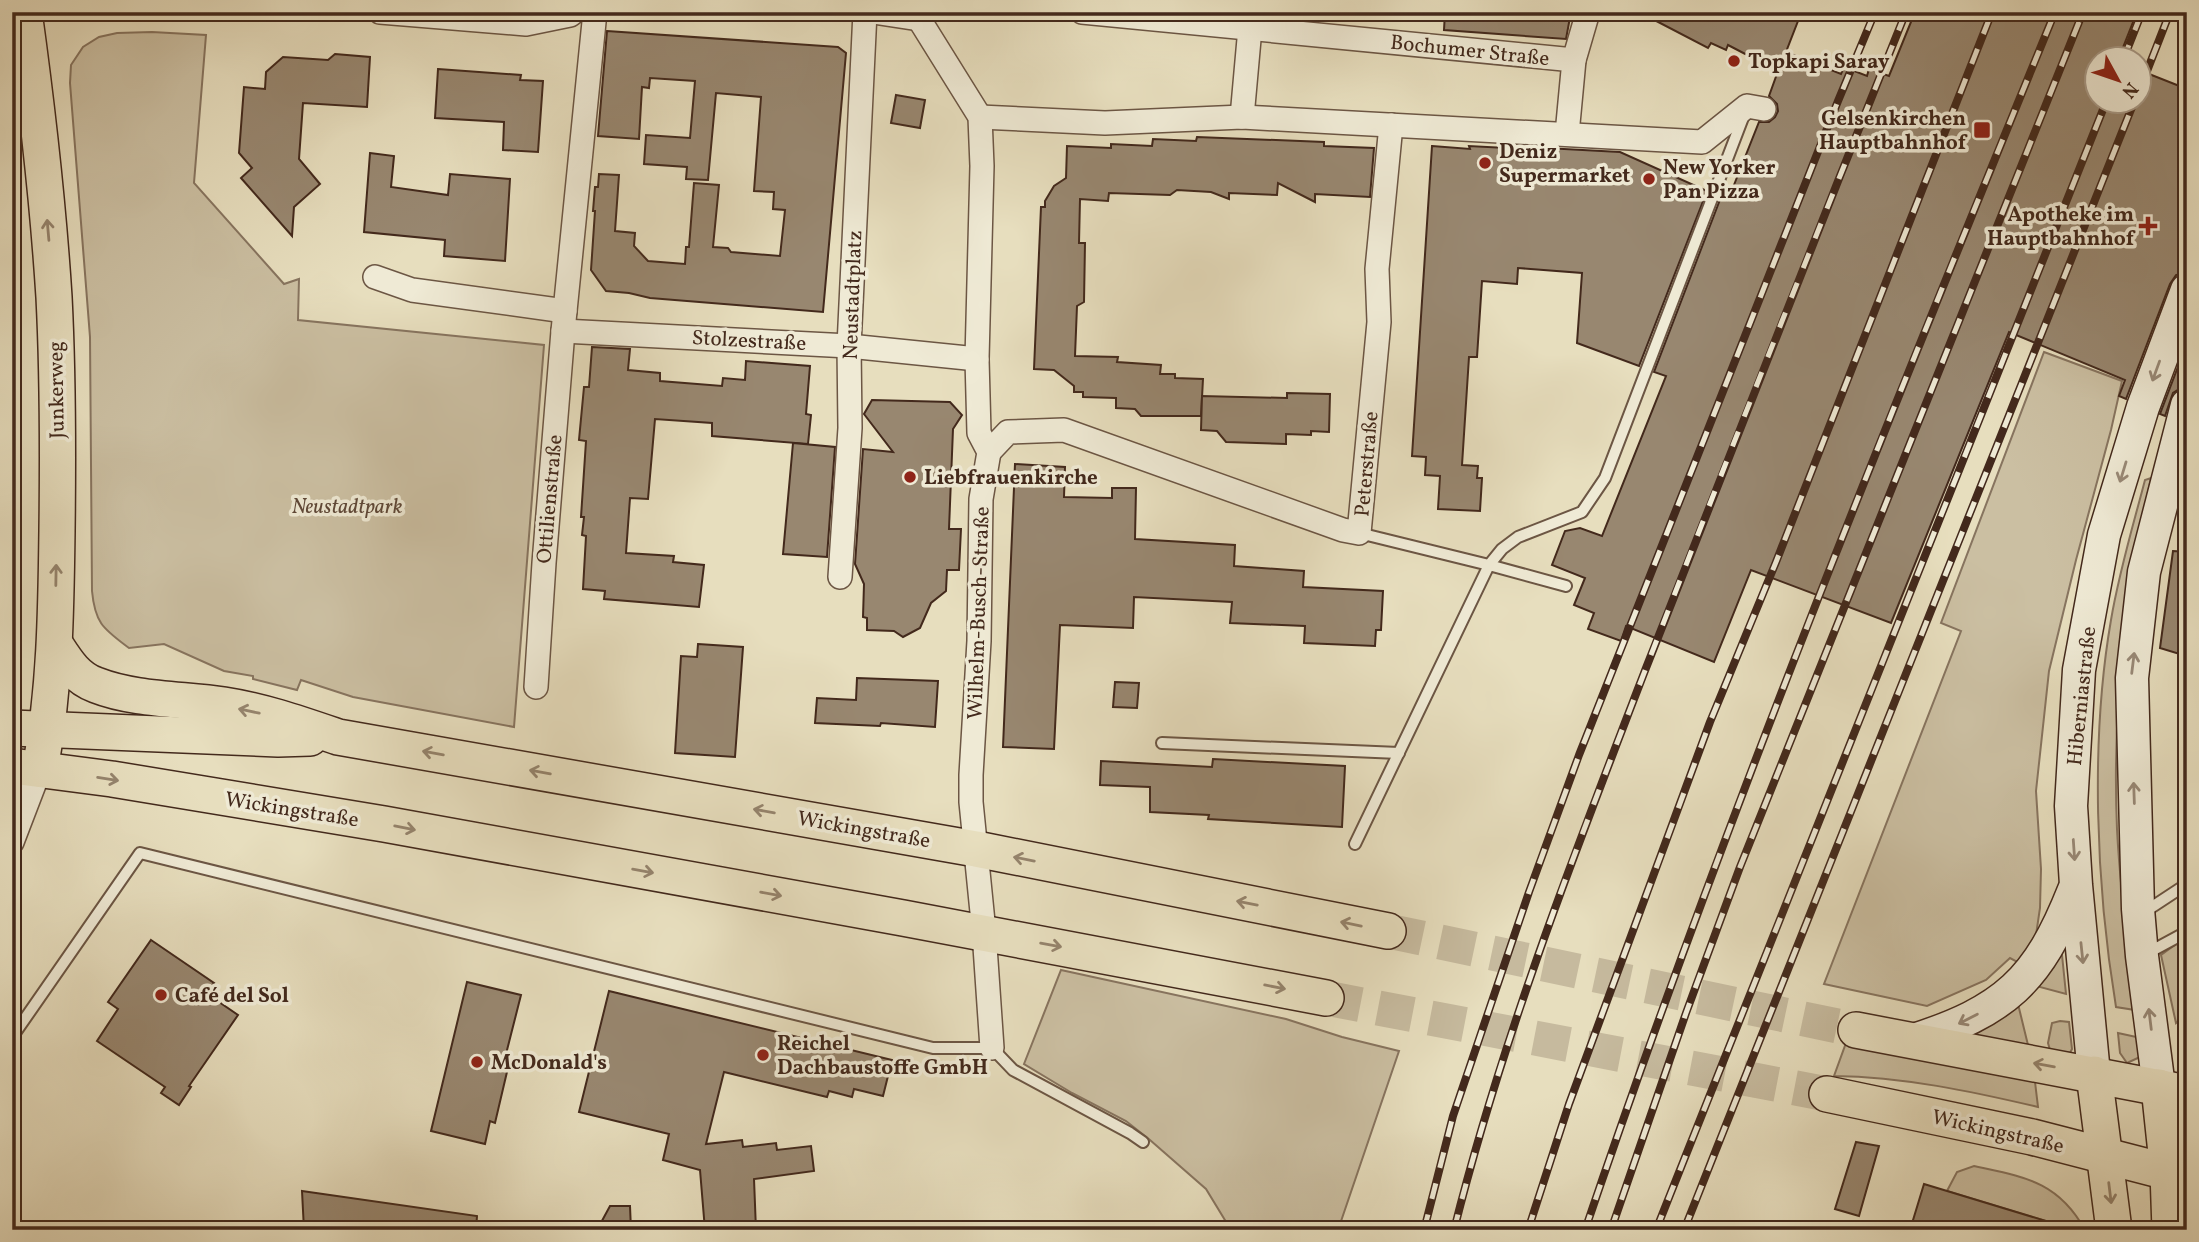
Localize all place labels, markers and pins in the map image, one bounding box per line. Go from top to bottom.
place label: Topkapi Saray [1748,48,1890,77]
marker: Topkapi Saray [1726,53,1742,69]
place label: Gelsenkirchen Hauptbahnhof [1819,105,1968,158]
marker: Gelsenkirchen Hauptbahnhof [1972,120,1992,140]
place label: Deniz Supermarket [1499,138,1630,191]
place label: New Yorker Pan Pizza [1663,154,1776,207]
marker: Deniz Supermarket [1477,155,1493,171]
marker: New Yorker Pan Pizza [1641,171,1657,187]
place label: Apotheke im Hauptbahnhof [1987,201,2136,254]
marker: Apotheke im Hauptbahnhof [2140,218,2156,234]
place label: Liebfrauenkirche [924,464,1098,493]
marker: Liebfrauenkirche [902,469,918,485]
place label: Café del Sol [175,982,289,1011]
marker: Café del Sol [153,987,169,1003]
place label: Reichel Dachbaustoffe GmbH [777,1030,988,1083]
marker: Reichel Dachbaustoffe GmbH [755,1047,771,1063]
place label: McDonald's [491,1049,607,1078]
marker: McDonald's [469,1054,485,1070]

